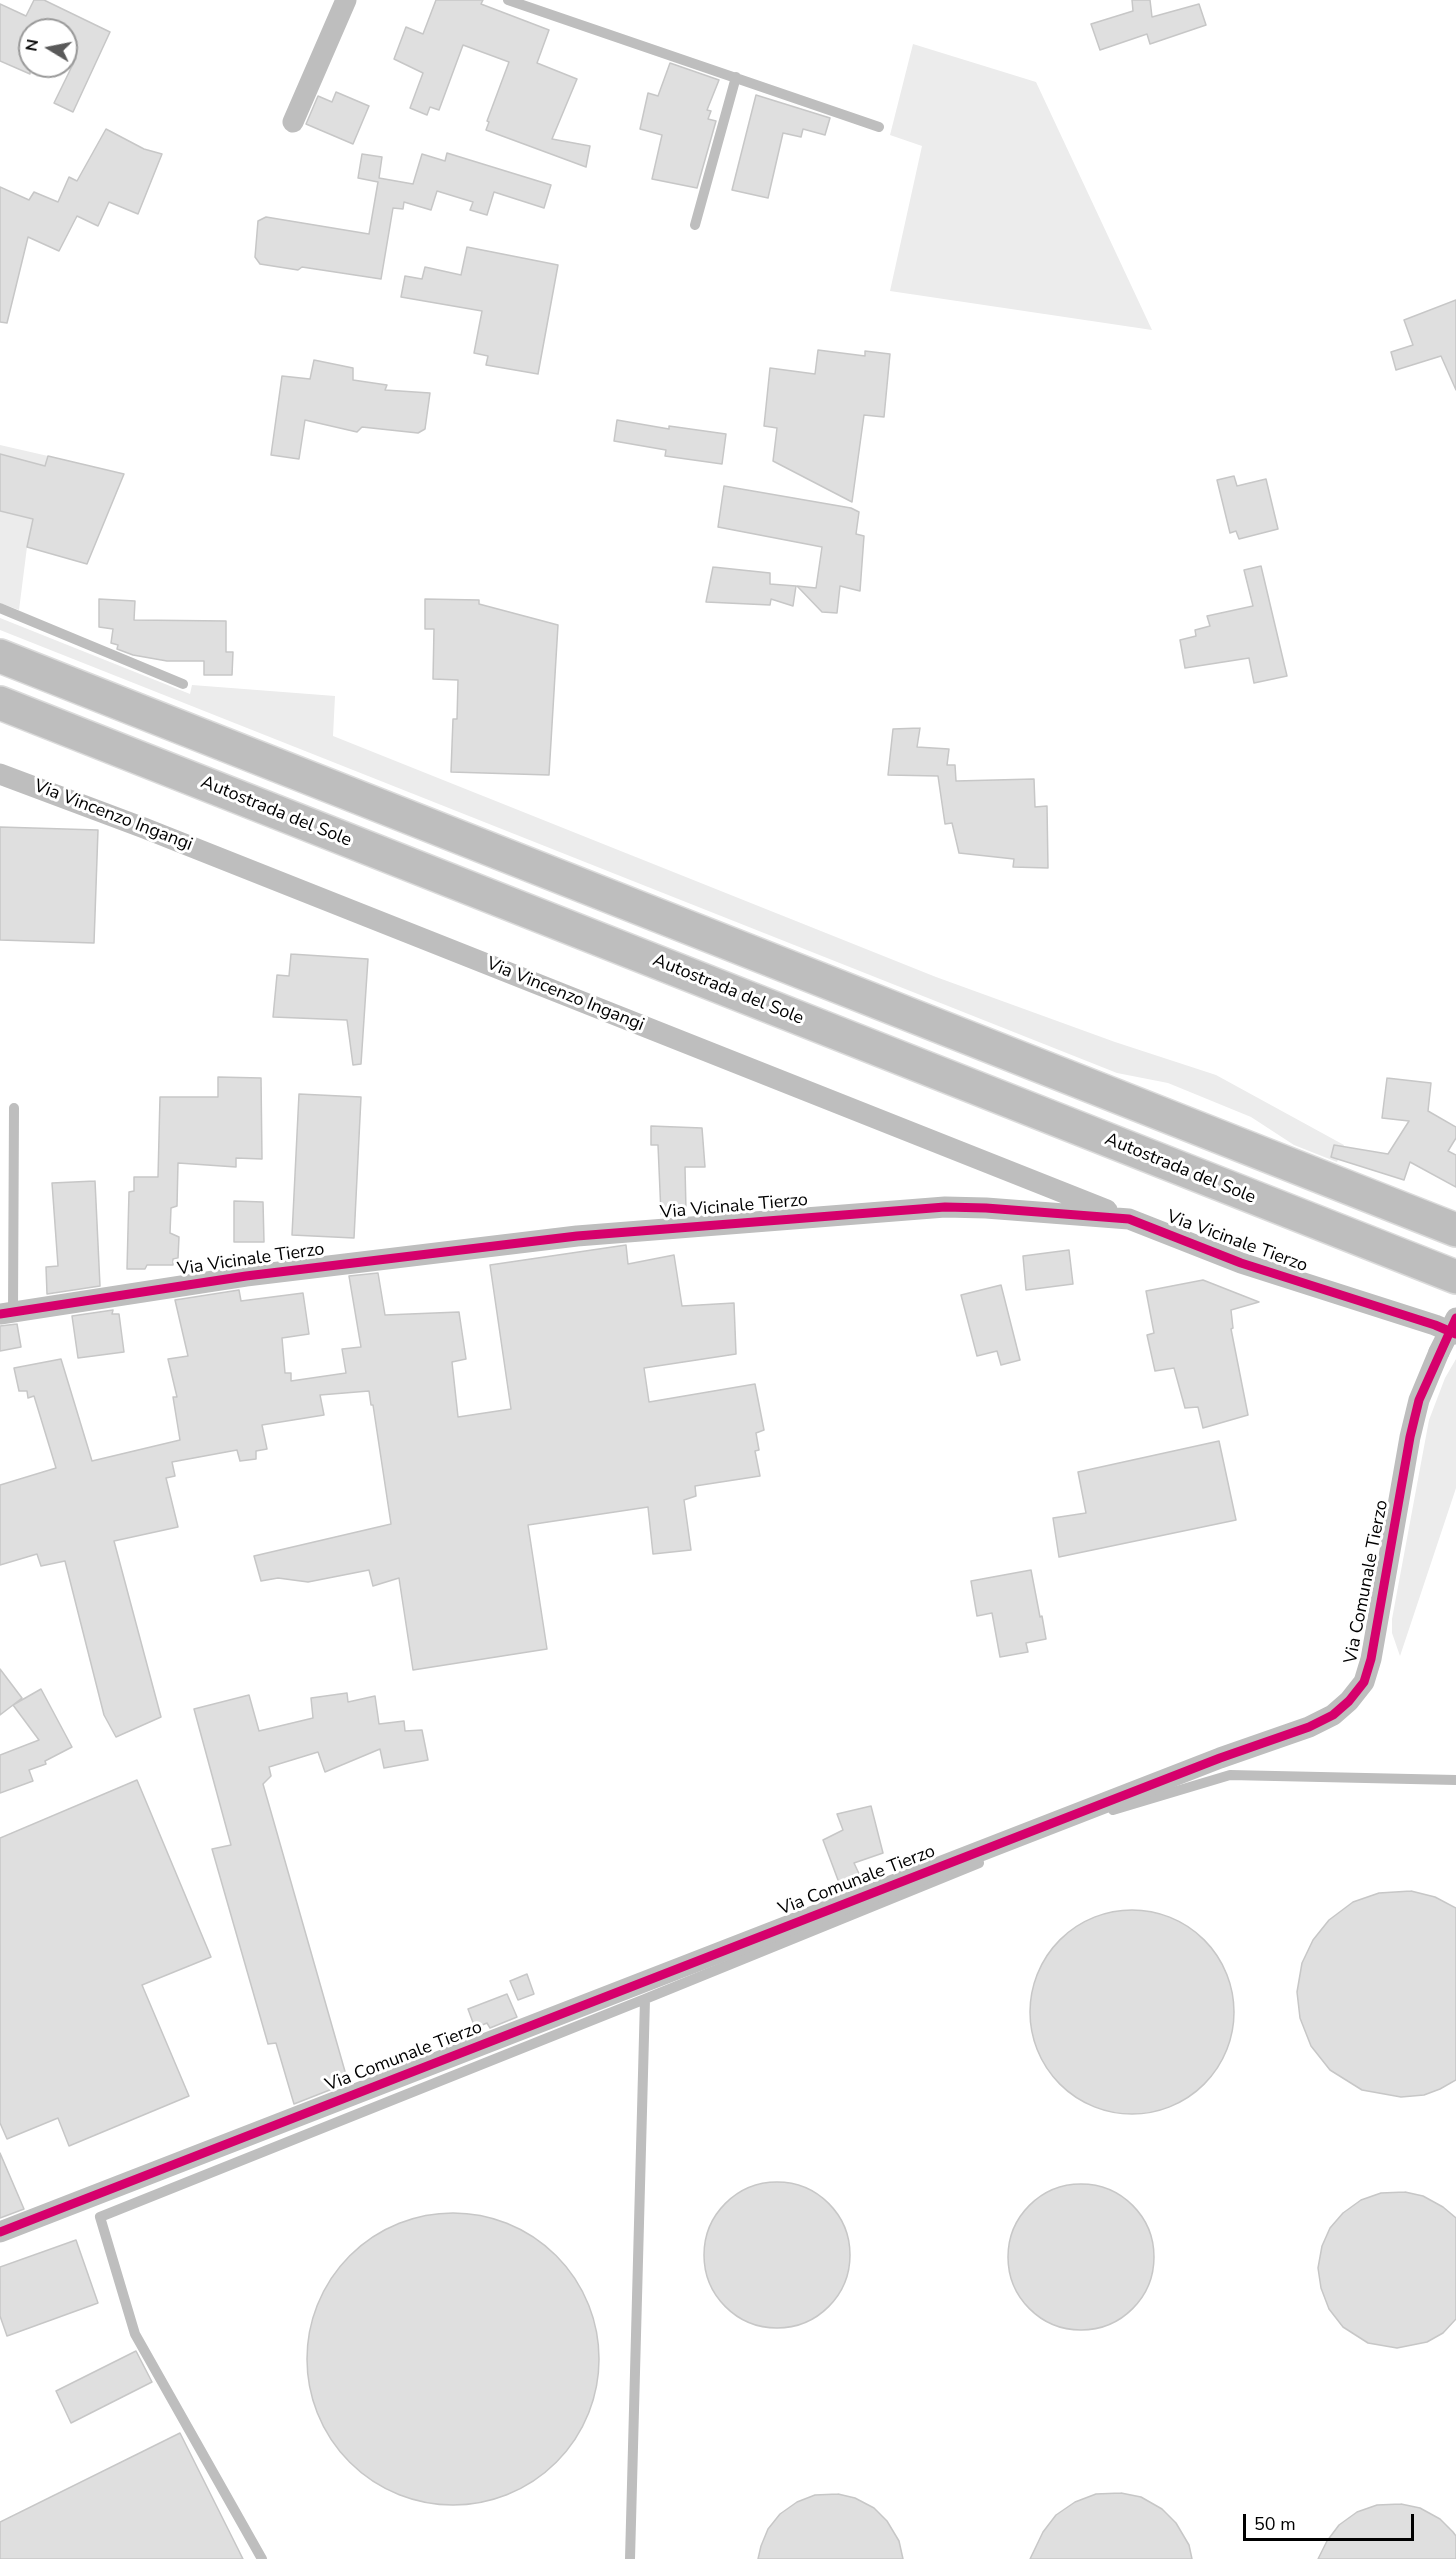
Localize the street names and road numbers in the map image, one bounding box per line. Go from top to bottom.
street label: Autostrada del Sole [197,772,355,852]
street label: Via Vincenzo Ingangi [31,776,195,856]
street label: Autostrada del Sole [649,950,807,1030]
street label: Via Vincenzo Ingangi [483,953,647,1037]
street label: Autostrada del Sole [1101,1129,1259,1209]
street label: Via Vicinale Tierzo [659,1190,809,1224]
street label: Via Vicinale Tierzo [1164,1206,1310,1278]
street label: Via Vicinale Tierzo [176,1239,326,1281]
street label: Via Comunale Tierzo [1341,1498,1393,1666]
street label: Via Comunale Tierzo [776,1841,938,1921]
street label: Via Comunale Tierzo [323,2017,485,2097]

